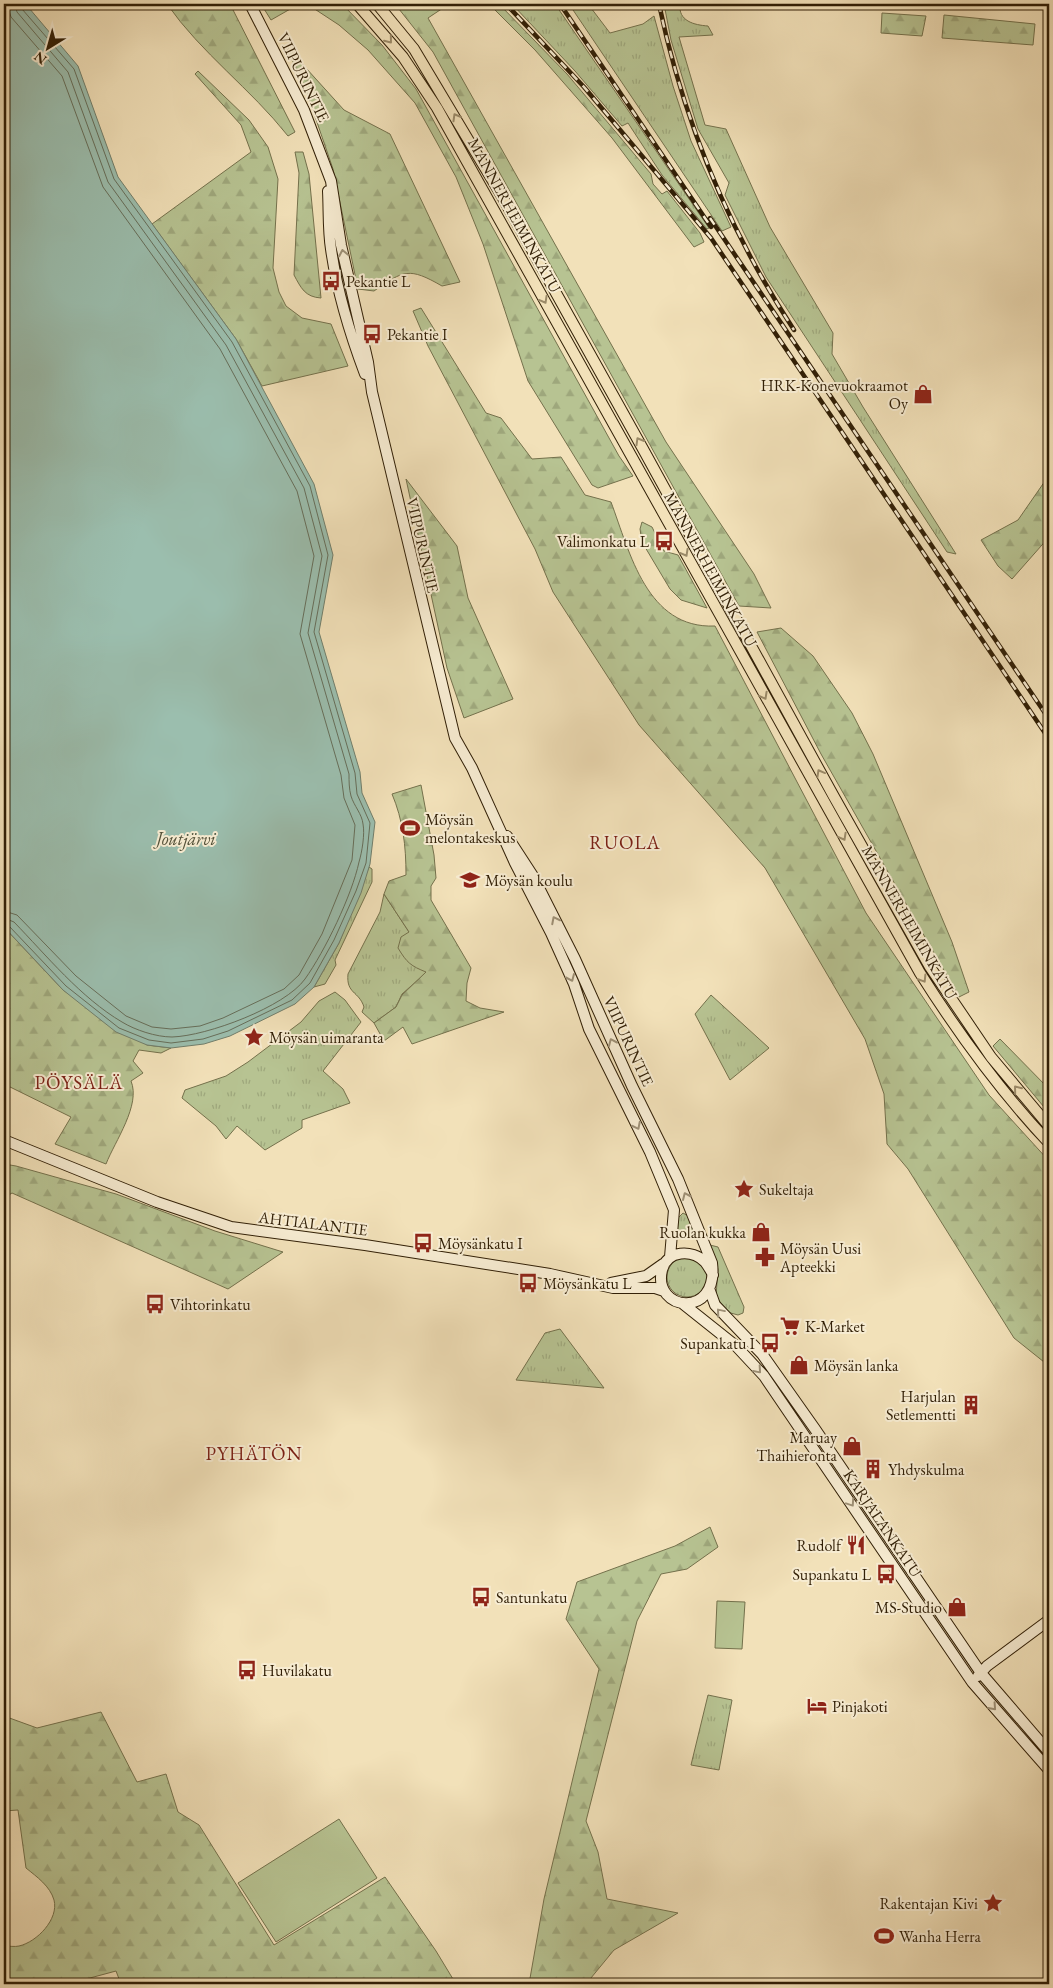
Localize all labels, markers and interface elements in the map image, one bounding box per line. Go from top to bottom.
north arrow [22,22,72,72]
street label: VIIPURINTIE [273,29,334,125]
one-way arrow [384,35,393,44]
text: N [30,47,50,69]
one-way arrow [452,113,462,122]
street label: MANNERHEIMINKATU [463,134,566,297]
one-way arrow [338,249,348,258]
bus stop icon: Pekantie L [320,270,342,292]
place label: Pekantie L [346,271,411,292]
one-way arrow [538,294,548,303]
bus stop icon: Pekantie I [361,323,383,345]
place label: Pekantie I [387,324,448,345]
place label: HRK-Konevuokraamot Oy [761,375,909,414]
shop icon: HRK-Konevuokraamot Oy [912,383,934,405]
one-way arrow [635,438,645,447]
street label: MANNERHEIMINKATU [659,488,762,651]
street label: VIIPURINTIE [401,496,444,595]
bus stop icon: Valimonkatu L [653,530,675,552]
place label: Valimonkatu L [557,531,650,552]
one-way arrow [679,548,689,557]
one-way arrow [758,690,768,699]
one-way arrow [817,770,827,779]
place label: Möysän melontakeskus [425,809,515,848]
sports icon: Möysän melontakeskus [399,817,421,839]
water label: Joutjärvi [152,827,216,851]
district label: RUOLA [589,830,661,855]
one-way arrow [837,832,847,841]
street label: MANNERHEIMINKATU [857,842,962,1003]
school or university icon: Möysän koulu [459,869,481,891]
place label: Möysän koulu [485,870,574,891]
one-way arrow [551,916,561,925]
one-way arrow [565,973,575,982]
one-way arrow [917,973,927,982]
street label: VIIPURINTIE [599,993,659,1090]
place icon: Möysän uimaranta [243,1026,265,1048]
place label: Möysän uimaranta [269,1027,384,1048]
one-way arrow [607,1038,618,1047]
district label: PÖYSÄLÄ [35,1070,123,1095]
one-way arrow [1015,1086,1023,1095]
one-way arrow [631,1120,641,1129]
place icon: Sukeltaja [733,1178,755,1200]
place label: Sukeltaja [759,1179,814,1200]
one-way arrow [681,1192,692,1201]
street label: AHTIALANTIE [256,1206,369,1241]
shop icon: Ruolan kukka [750,1221,772,1243]
place label: Ruolan kukka [659,1222,747,1243]
bus stop icon: Möysänkatu I [412,1232,434,1254]
place label: Möysänkatu I [438,1233,523,1254]
place label: Möysän Uusi Apteekki [779,1238,861,1277]
pharmacy icon: Möysän Uusi Apteekki [754,1246,776,1268]
bus stop icon: Möysänkatu L [517,1272,539,1294]
place label: Möysänkatu L [543,1273,632,1294]
bus stop icon: Vihtorinkatu [144,1293,166,1315]
place label: Vihtorinkatu [170,1294,251,1315]
one-way arrow [717,1308,726,1317]
supermarket icon: K-Market [779,1315,801,1337]
place label: K-Market [805,1316,865,1337]
bus stop icon: Supankatu I [759,1332,781,1354]
place label: Supankatu I [680,1333,756,1354]
shop icon: Möysän lanka [788,1354,810,1376]
place label: Möysän lanka [814,1355,899,1376]
one-way arrow [753,1364,762,1373]
place label: Harjulan Setlementti [886,1386,957,1425]
building icon: Harjulan Setlementti [960,1394,982,1416]
place label: Maruay Thaihieronta [756,1427,838,1466]
shop icon: Maruay Thaihieronta [841,1435,863,1457]
district label: PYHÄTÖN [205,1441,303,1466]
building icon: Yhdyskulma [862,1458,884,1480]
place label: Yhdyskulma [888,1459,965,1480]
street label: KARJALANKATU [839,1465,927,1582]
one-way arrow [845,1497,854,1507]
restaurant icon: Rudolf [845,1534,867,1556]
place label: Rudolf [796,1535,843,1556]
bus stop icon: Supankatu L [875,1563,897,1585]
place label: Supankatu L [792,1564,872,1585]
bus stop icon: Santunkatu [470,1586,492,1608]
place label: Santunkatu [496,1587,568,1608]
shop icon: MS-Studio [946,1596,968,1618]
place label: MS-Studio [875,1597,942,1618]
bus stop icon: Huvilakatu [236,1659,258,1681]
place label: Huvilakatu [262,1660,332,1681]
hotel icon: Pinjakoti [806,1695,828,1717]
place label: Pinjakoti [832,1696,888,1717]
one-way arrow [988,1701,997,1710]
place icon: Rakentajan Kivi [982,1892,1004,1914]
place label: Rakentajan Kivi [879,1893,978,1914]
sports icon: Wanha Herra [873,1925,895,1947]
place label: Wanha Herra [899,1926,982,1947]

